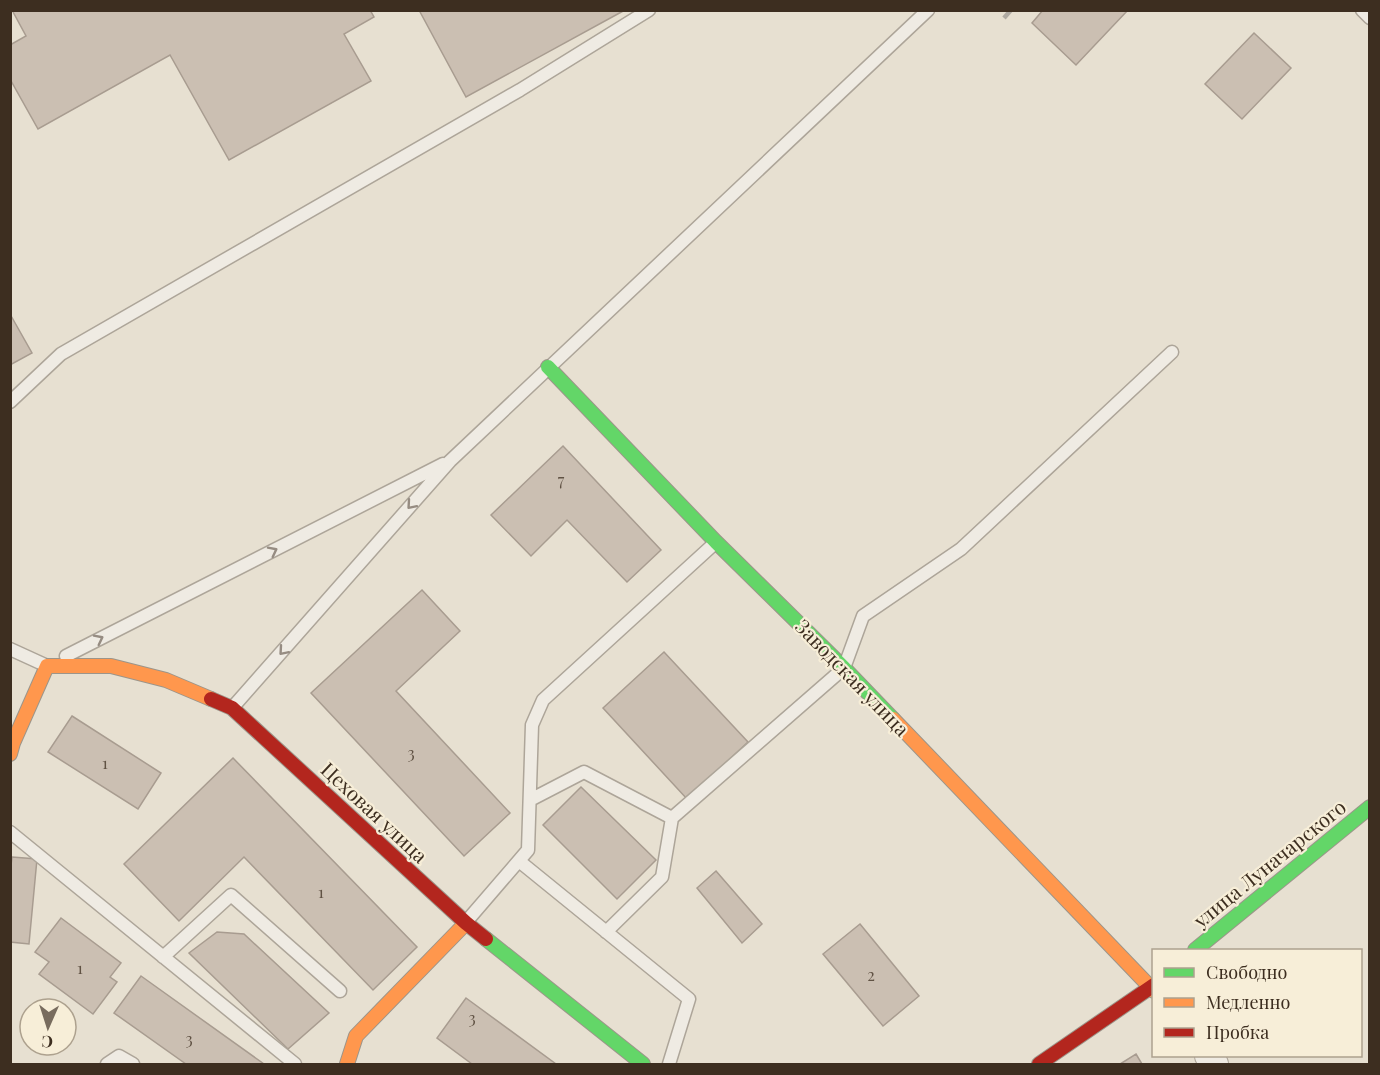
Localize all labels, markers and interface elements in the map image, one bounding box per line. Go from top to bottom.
house number: 7 [558,469,565,490]
one-way arrow [407,498,418,509]
one-way arrow [266,546,277,558]
street label: Заводская улица [790,613,916,741]
one-way arrow [92,635,103,646]
one-way arrow [279,644,290,655]
house number: 3 [407,742,415,763]
house number: 1 [102,752,108,773]
street label: Цеховая улица [316,755,434,868]
street label: улица Луначарского [1186,793,1351,933]
house number: 1 [318,881,324,902]
legend [1152,949,1362,1057]
house number: 1 [77,957,83,978]
text: Свободно [1206,960,1287,984]
house number: 2 [867,964,875,985]
text: Медленно [1206,990,1291,1014]
north arrow [18,997,78,1057]
house number: 3 [468,1007,476,1028]
text: Пробка [1206,1020,1269,1044]
house number: 3 [185,1028,193,1049]
text: С [41,1032,53,1053]

